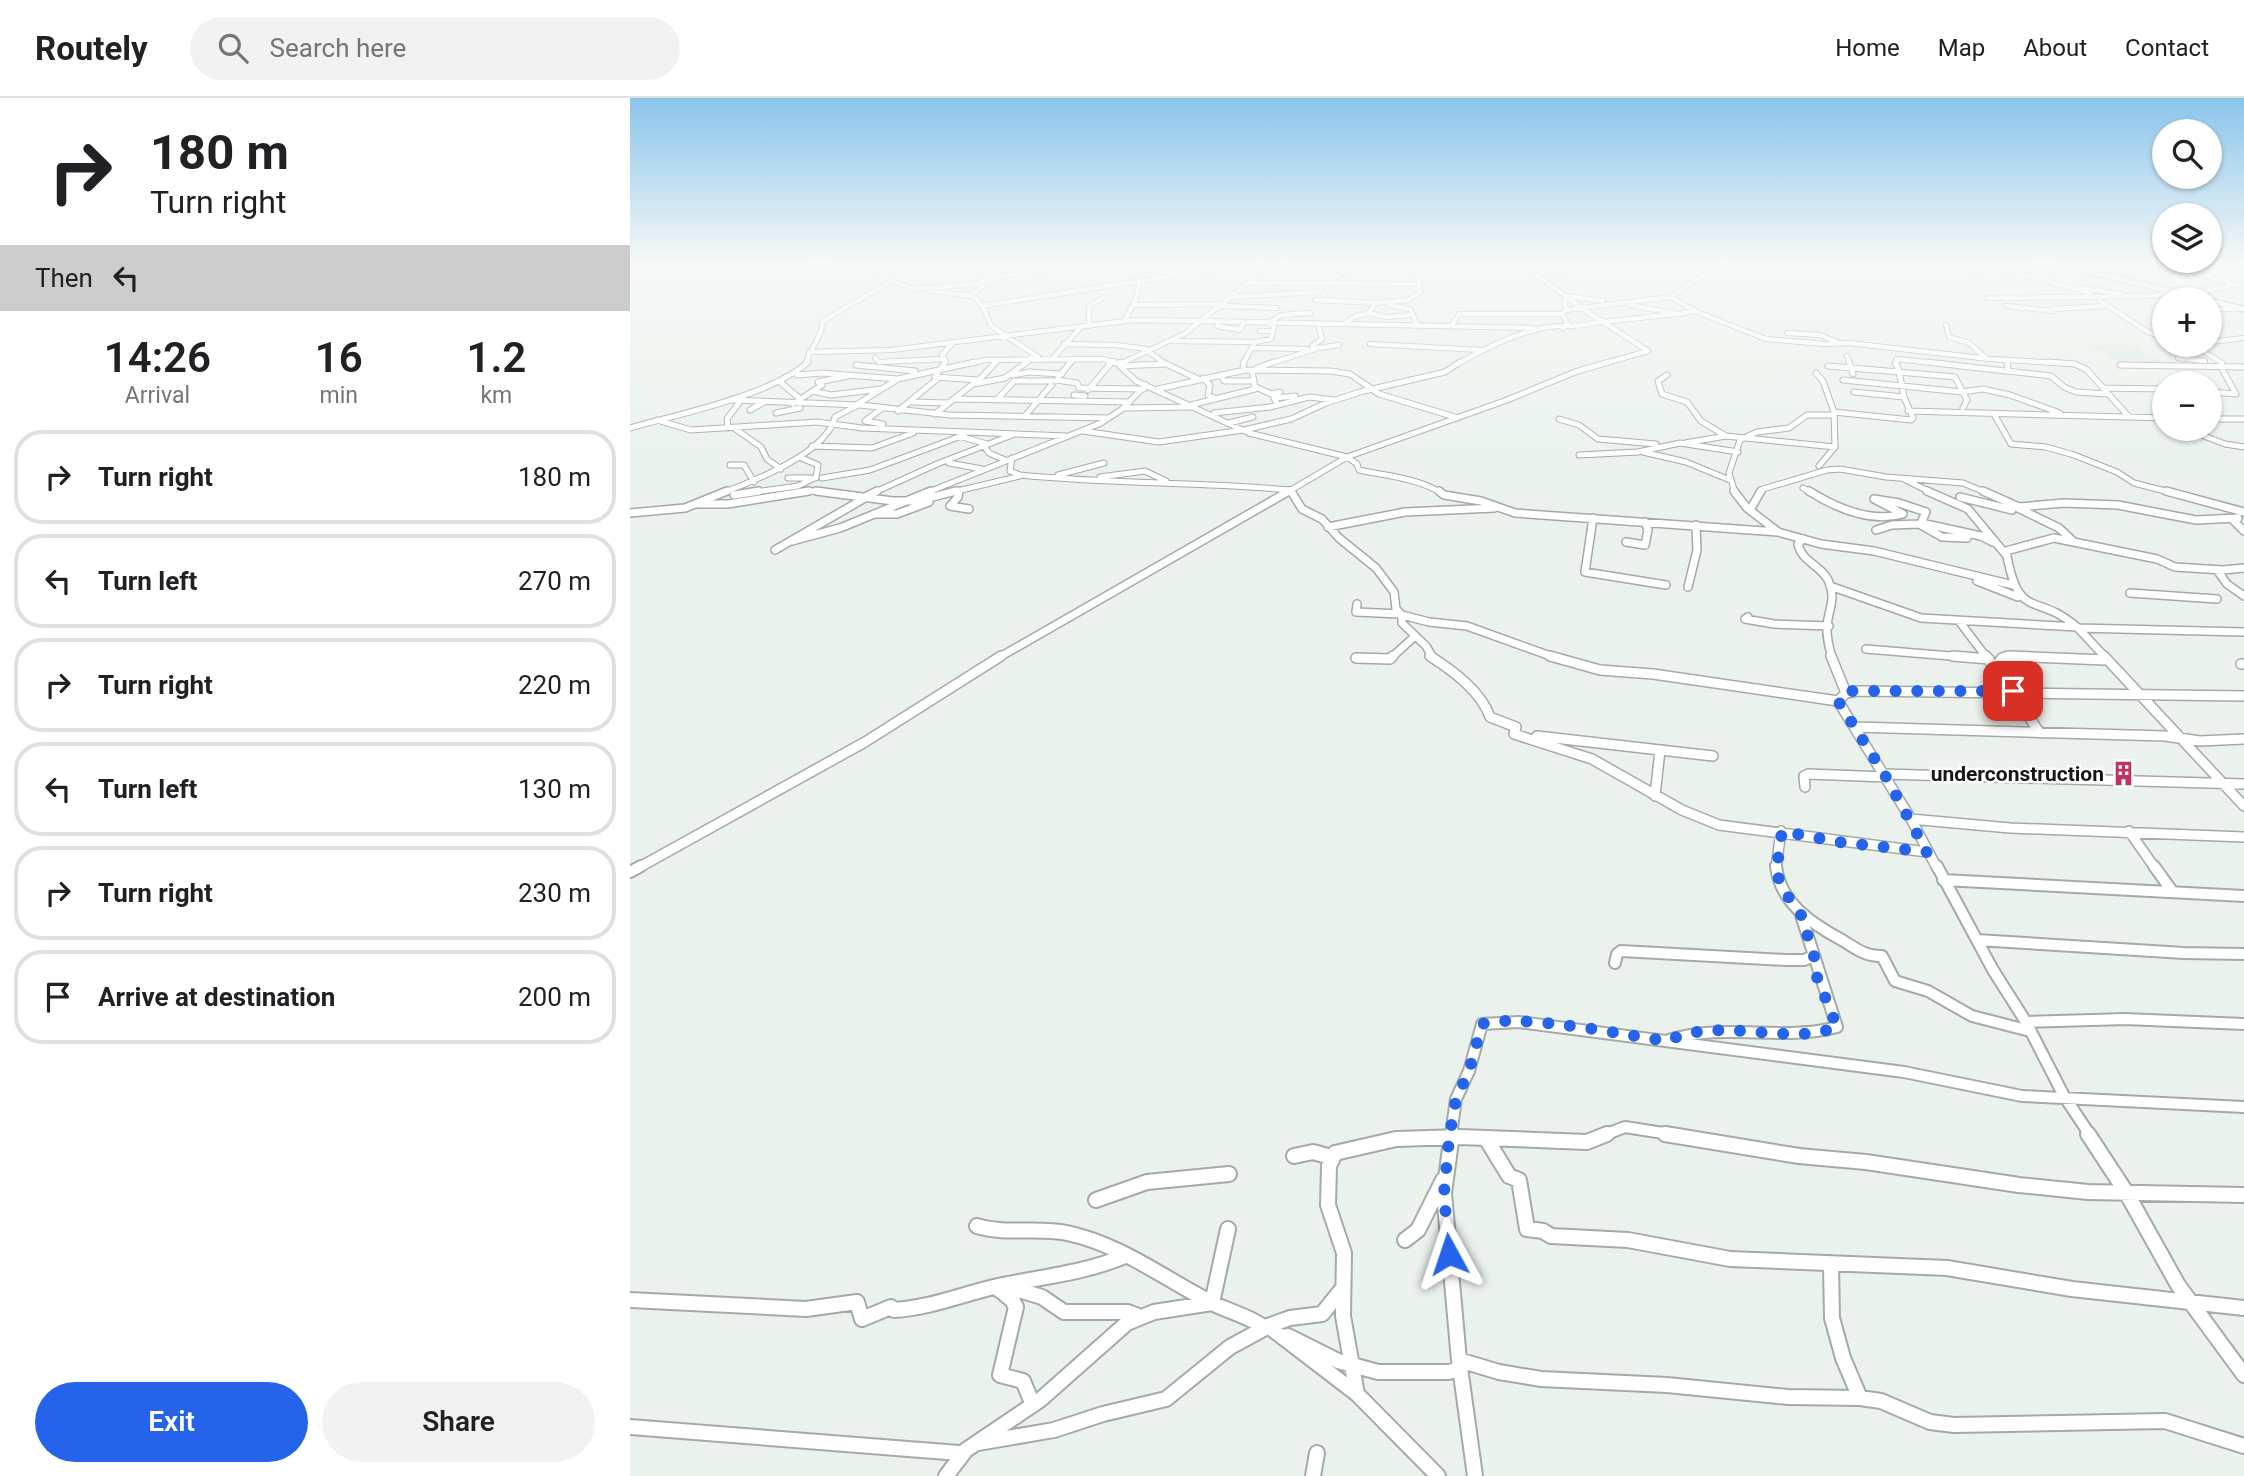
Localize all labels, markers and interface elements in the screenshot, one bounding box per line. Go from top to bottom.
search box [190,17,680,80]
text: Routely [35,29,148,68]
icon: search [214,29,252,67]
text: Search here [270,33,406,63]
text: Home [1835,34,1900,62]
text: Map [1938,34,1985,62]
text: About [2023,34,2087,62]
text: Contact [2125,34,2209,62]
map controls [2152,119,2222,441]
button: search [2152,119,2222,189]
text: 180 m [150,124,289,181]
icon: right [35,126,126,217]
text: Turn right [150,183,286,221]
button: layers [2152,203,2222,273]
icon: left [107,259,145,297]
text: Then [35,263,93,293]
button: + [2152,287,2222,357]
text: 14:26 [104,333,211,382]
text: 16 [315,333,363,382]
text: 1.2 [466,333,526,382]
button: − [2152,371,2222,441]
text: Arrival [125,382,190,409]
text: min [320,382,358,409]
text: km [480,382,512,409]
icon: right [39,458,77,496]
text: Turn right [98,462,213,492]
text: 180 m [518,462,591,492]
icon: left [39,562,77,600]
text: Turn left [98,566,197,596]
text: 270 m [518,566,591,596]
pin [1983,661,2043,721]
icon: right [39,666,77,704]
text: Turn right [98,670,213,700]
text: 220 m [518,670,591,700]
icon: arrive [1994,672,2032,710]
building icon: underconstruction [2110,760,2138,788]
place label: underconstruction [1931,762,2104,786]
icon: left [39,770,77,808]
text: Turn left [98,774,197,804]
text: 130 m [518,774,591,804]
icon: right [39,874,77,912]
text: Turn right [98,878,213,908]
text: 230 m [518,878,591,908]
icon: arrive [39,978,77,1016]
text: Arrive at destination [98,982,335,1012]
text: 200 m [518,982,591,1012]
position arrow [1412,1217,1486,1291]
button: Exit [35,1382,308,1462]
button: Share [322,1382,595,1462]

